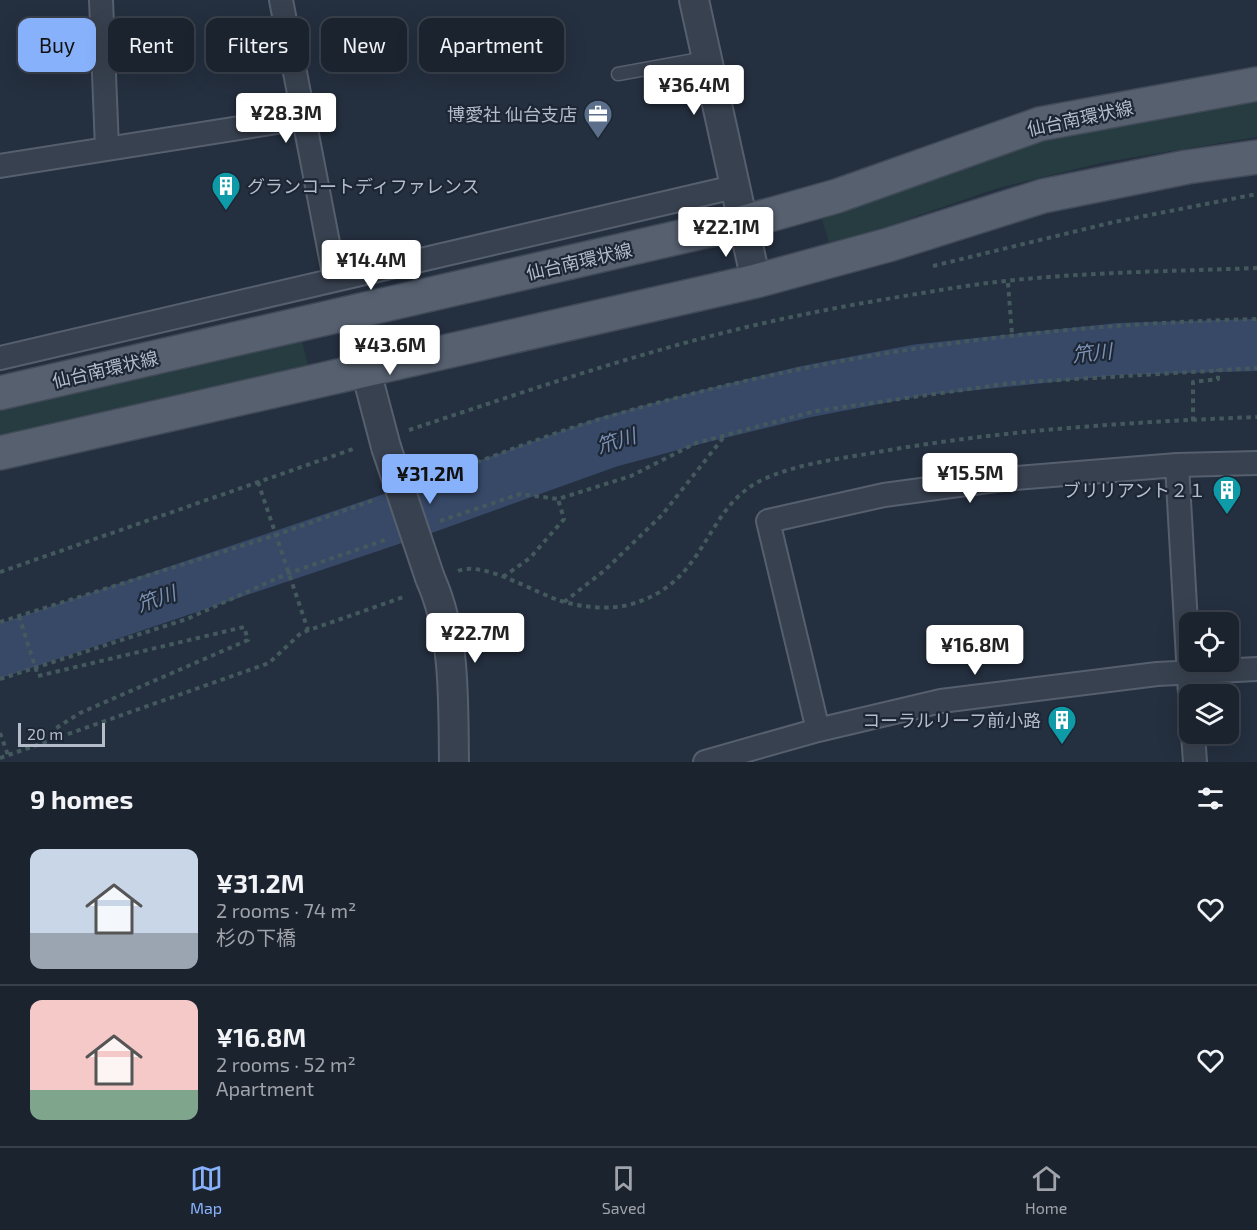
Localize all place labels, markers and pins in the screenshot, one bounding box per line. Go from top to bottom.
pin: ¥36.4M [645,65,743,116]
pin: ¥28.3M [237,93,335,144]
office icon: 博愛社 仙台支店 [582,98,614,140]
place label: 博愛社 仙台支店 [447,103,577,125]
building icon: グランコートディファレンス [210,170,242,212]
place label: グランコートディファレンス [247,175,479,197]
pin: ¥22.1M [677,207,775,258]
pin: ¥14.4M [322,240,420,291]
pin: ¥43.6M [341,325,439,376]
pin: ¥15.5M [921,453,1019,504]
pin: ¥31.2M [381,454,479,505]
building icon: ブリリアント２１ [1211,474,1243,516]
place label: ブリリアント２１ [1063,479,1206,501]
pin: ¥22.7M [426,613,524,664]
pin: ¥16.8M [926,625,1024,676]
building icon: コーラルリーフ前小路 [1046,704,1078,746]
place label: コーラルリーフ前小路 [862,709,1041,731]

